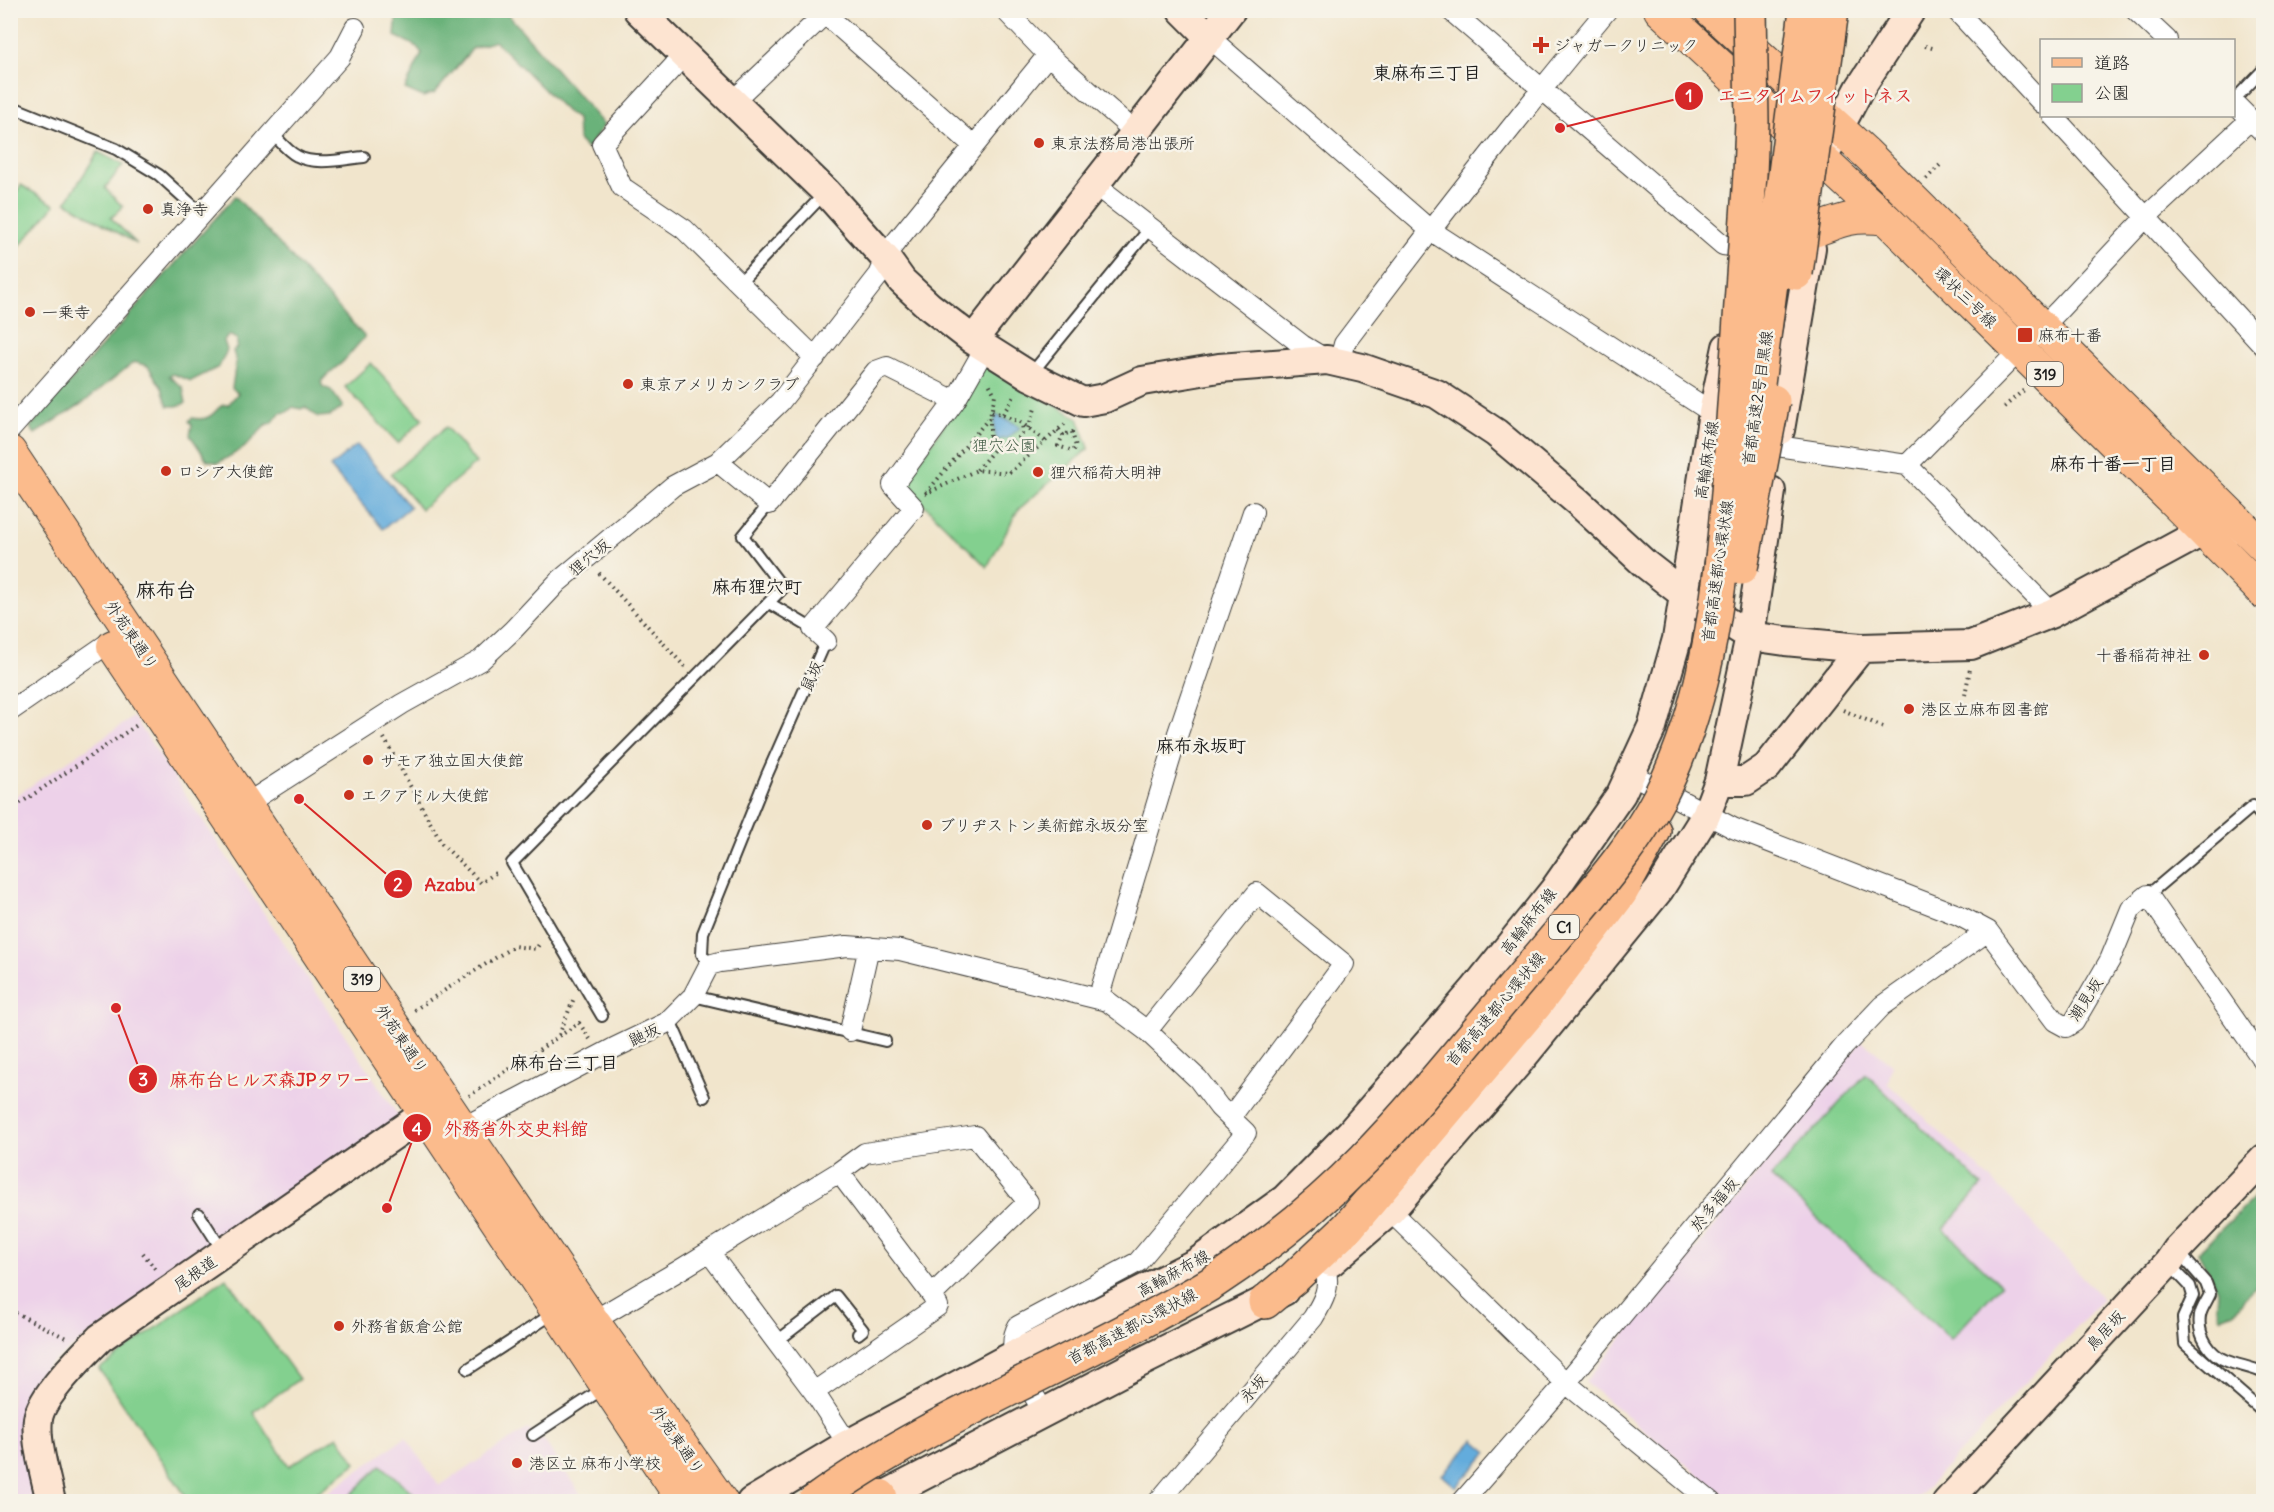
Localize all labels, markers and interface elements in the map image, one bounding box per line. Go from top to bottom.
place label: ジャガークリニック [1554,35,1698,55]
marker: ジャガークリニック [1532,36,1550,54]
legend [2040,39,2235,117]
text: 道路 [2094,51,2130,74]
district label: 東麻布三丁目 [1373,61,1481,84]
callout: エニタイムフィットネス [1674,78,1926,114]
text: 公園 [2094,81,2130,104]
text: 1 [1685,84,1693,107]
text: エニタイムフィットネス [1718,84,1912,107]
place label: 東京法務局港出張所 [1051,133,1195,153]
marker: 東京法務局港出張所 [1032,136,1046,150]
place label: 真浄寺 [160,199,208,219]
marker: 真浄寺 [141,202,155,216]
street label: 環状三号線 [1930,262,2002,332]
place label: 一乗寺 [42,302,90,322]
marker: 一乗寺 [23,305,37,319]
place label: 麻布十番 [2038,325,2102,345]
marker: 麻布十番 [2016,326,2034,344]
street label: 首都高速2号目黒線 [1738,329,1776,467]
road number: 319 [2027,362,2063,386]
place label: 東京アメリカンクラブ [640,374,799,394]
marker: 東京アメリカンクラブ [621,377,635,391]
street label: 高輪麻布線 [1690,419,1722,501]
park label: 狸穴公園 [972,435,1036,455]
district label: 麻布十番一丁目 [2050,452,2176,475]
place label: ロシア大使館 [178,461,274,481]
place label: 狸穴稲荷大明神 [1050,462,1162,482]
marker: ロシア大使館 [159,464,173,478]
marker: 狸穴稲荷大明神 [1031,465,1045,479]
street label: 首都高速都心環状線 [1697,498,1737,644]
street label: 狸穴坂 [564,534,614,580]
district label: 麻布狸穴町 [712,575,802,598]
district label: 麻布台 [136,577,196,602]
street label: 外苑東通り [101,596,163,674]
place label: 十番稲荷神社 [2096,645,2192,665]
marker: 十番稲荷神社 [2197,648,2211,662]
street label: 鼠坂 [795,657,827,695]
place label: 港区立麻布図書館 [1921,699,2049,719]
marker: 港区立麻布図書館 [1902,702,1916,716]
district label: 麻布永坂町 [1156,734,1246,757]
place label: サモア独立国大使館 [380,750,524,770]
marker: サモア独立国大使館 [361,753,375,767]
place label: エクアドル大使館 [361,785,489,805]
marker: エクアドル大使館 [342,788,356,802]
place label: ブリヂストン美術館永坂分室 [939,815,1148,835]
marker: ブリヂストン美術館永坂分室 [920,818,934,832]
callout: Azabu [383,866,488,902]
text: 2 [393,873,403,896]
text: Azabu [425,873,476,896]
street label: 高輪麻布線 [1495,883,1561,959]
road number: C1 [1549,915,1579,939]
street label: 首都高速都心環状線 [1441,947,1549,1071]
road number: 319 [344,967,380,991]
street label: 潮見坂 [2064,973,2106,1025]
street label: 外苑東通り [371,1000,433,1078]
street label: 鼬坂 [625,1018,663,1050]
district label: 麻布台三丁目 [510,1051,618,1074]
callout: 麻布台ヒルズ森JPタワー [128,1061,382,1097]
text: 3 [138,1068,148,1091]
text: 麻布台ヒルズ森JPタワー [170,1068,370,1091]
callout: 外務省外交史料館 [402,1110,600,1146]
text: 4 [412,1117,423,1140]
text: 外務省外交史料館 [444,1117,588,1140]
street label: 於多福坂 [1686,1173,1742,1235]
street label: 高輪麻布線 [1133,1245,1213,1301]
street label: 尾根道 [170,1251,220,1295]
street label: 首都高速都心環状線 [1064,1283,1200,1369]
street label: 鳥居坂 [2081,1306,2129,1354]
place label: 外務省飯倉公館 [351,1316,463,1336]
marker: 外務省飯倉公館 [332,1319,346,1333]
street label: 永坂 [1235,1369,1271,1407]
street label: 外苑東通り [647,1401,709,1479]
place label: 港区立 麻布小学校 [529,1453,661,1473]
marker: 港区立 麻布小学校 [510,1456,524,1470]

